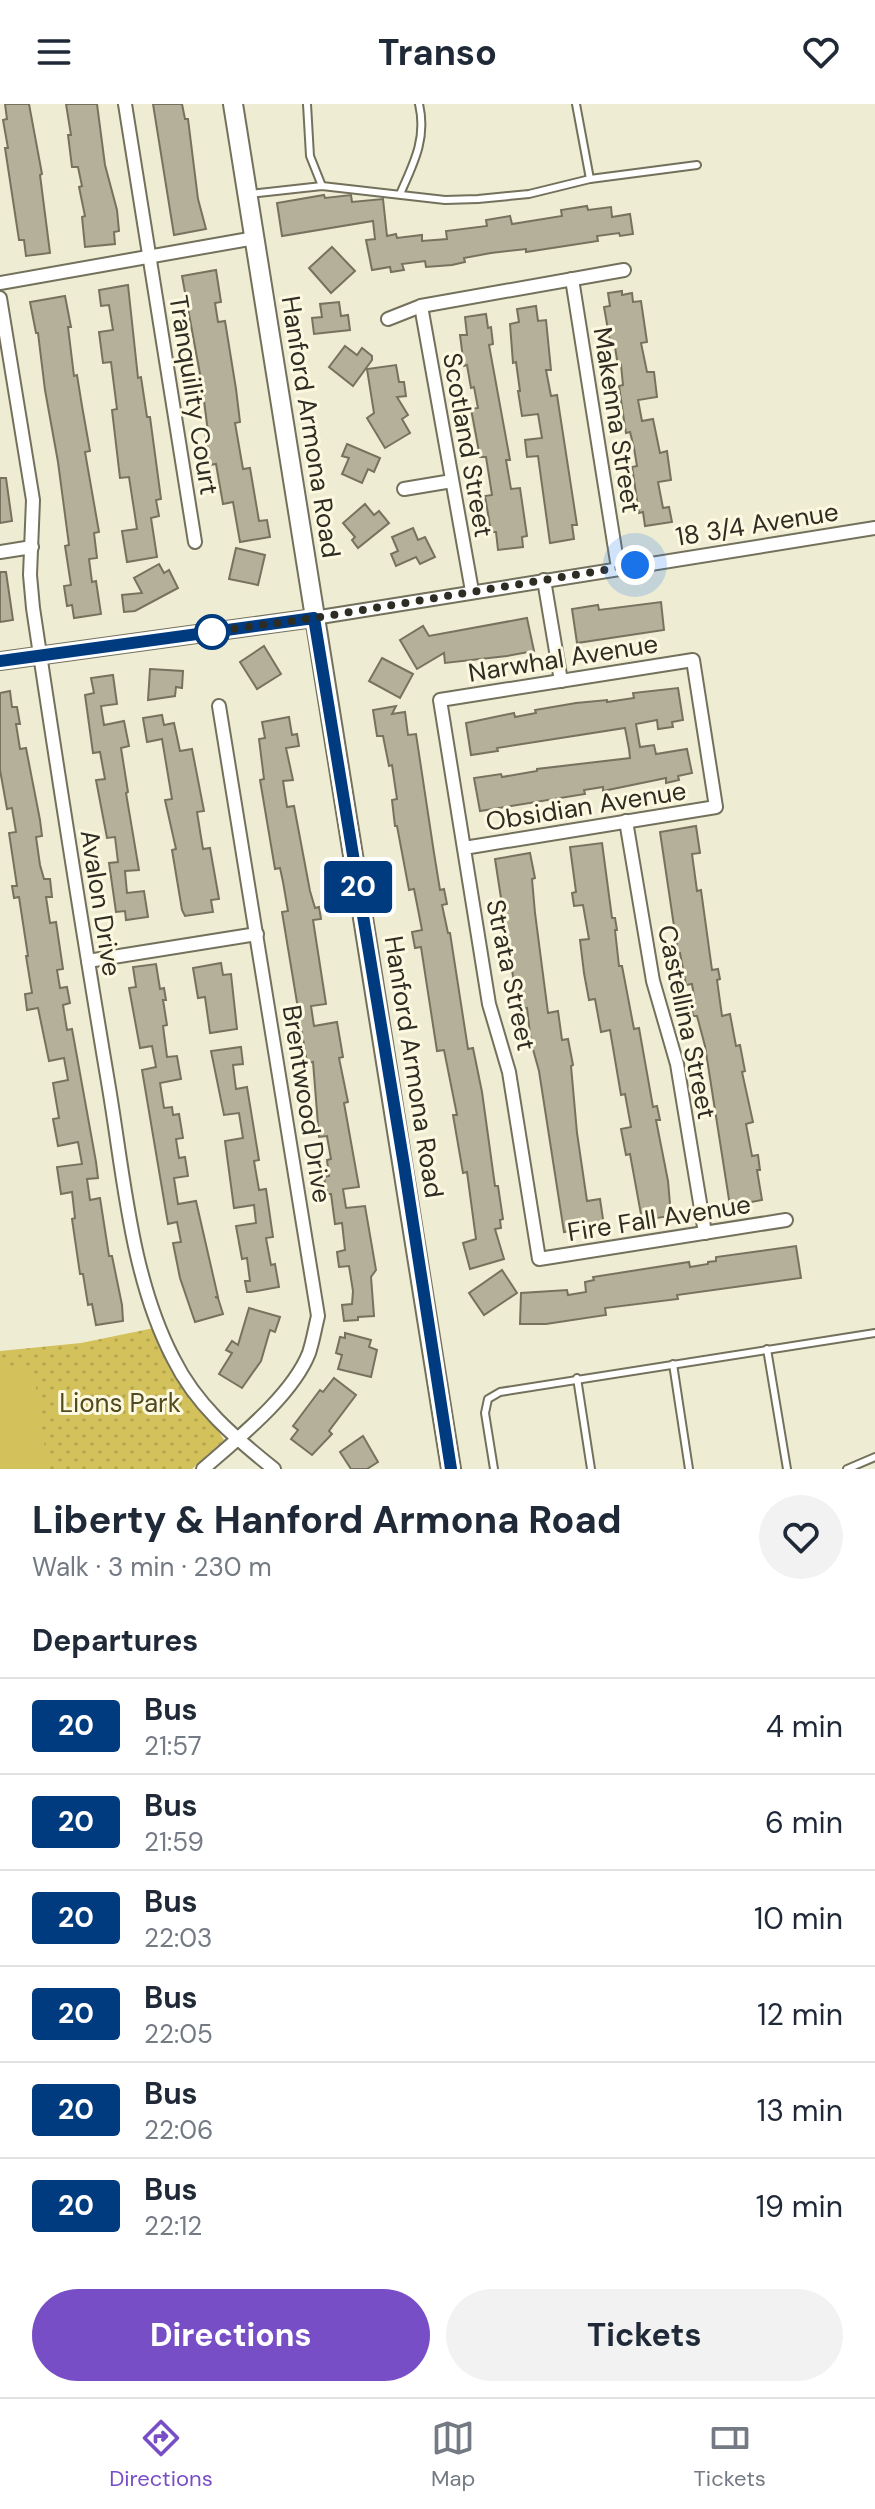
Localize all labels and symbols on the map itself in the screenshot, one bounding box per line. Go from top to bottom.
street label: Tranquility Court [161,293,227,497]
street label: Hanford Armona Road [273,294,349,560]
street label: Makenna Street [586,325,648,515]
street label: Scotland Street [435,350,501,540]
street label: 18 3/4 Avenue [673,494,841,554]
your location [615,545,655,585]
unlabelled marker [195,615,229,649]
street label: Narwhal Avenue [466,626,660,690]
street label: Obsidian Avenue [483,773,689,839]
street label: Avalon Drive [73,827,129,979]
line badge: 20 [322,861,394,913]
street label: Strata Street [478,896,544,1054]
street label: Castellina Street [650,922,724,1122]
street label: Hanford Armona Road [376,934,452,1200]
street label: Brentwood Drive [275,1003,339,1205]
street label: Fire Fall Avenue [565,1187,753,1249]
park label: Lions Park [59,1386,181,1420]

